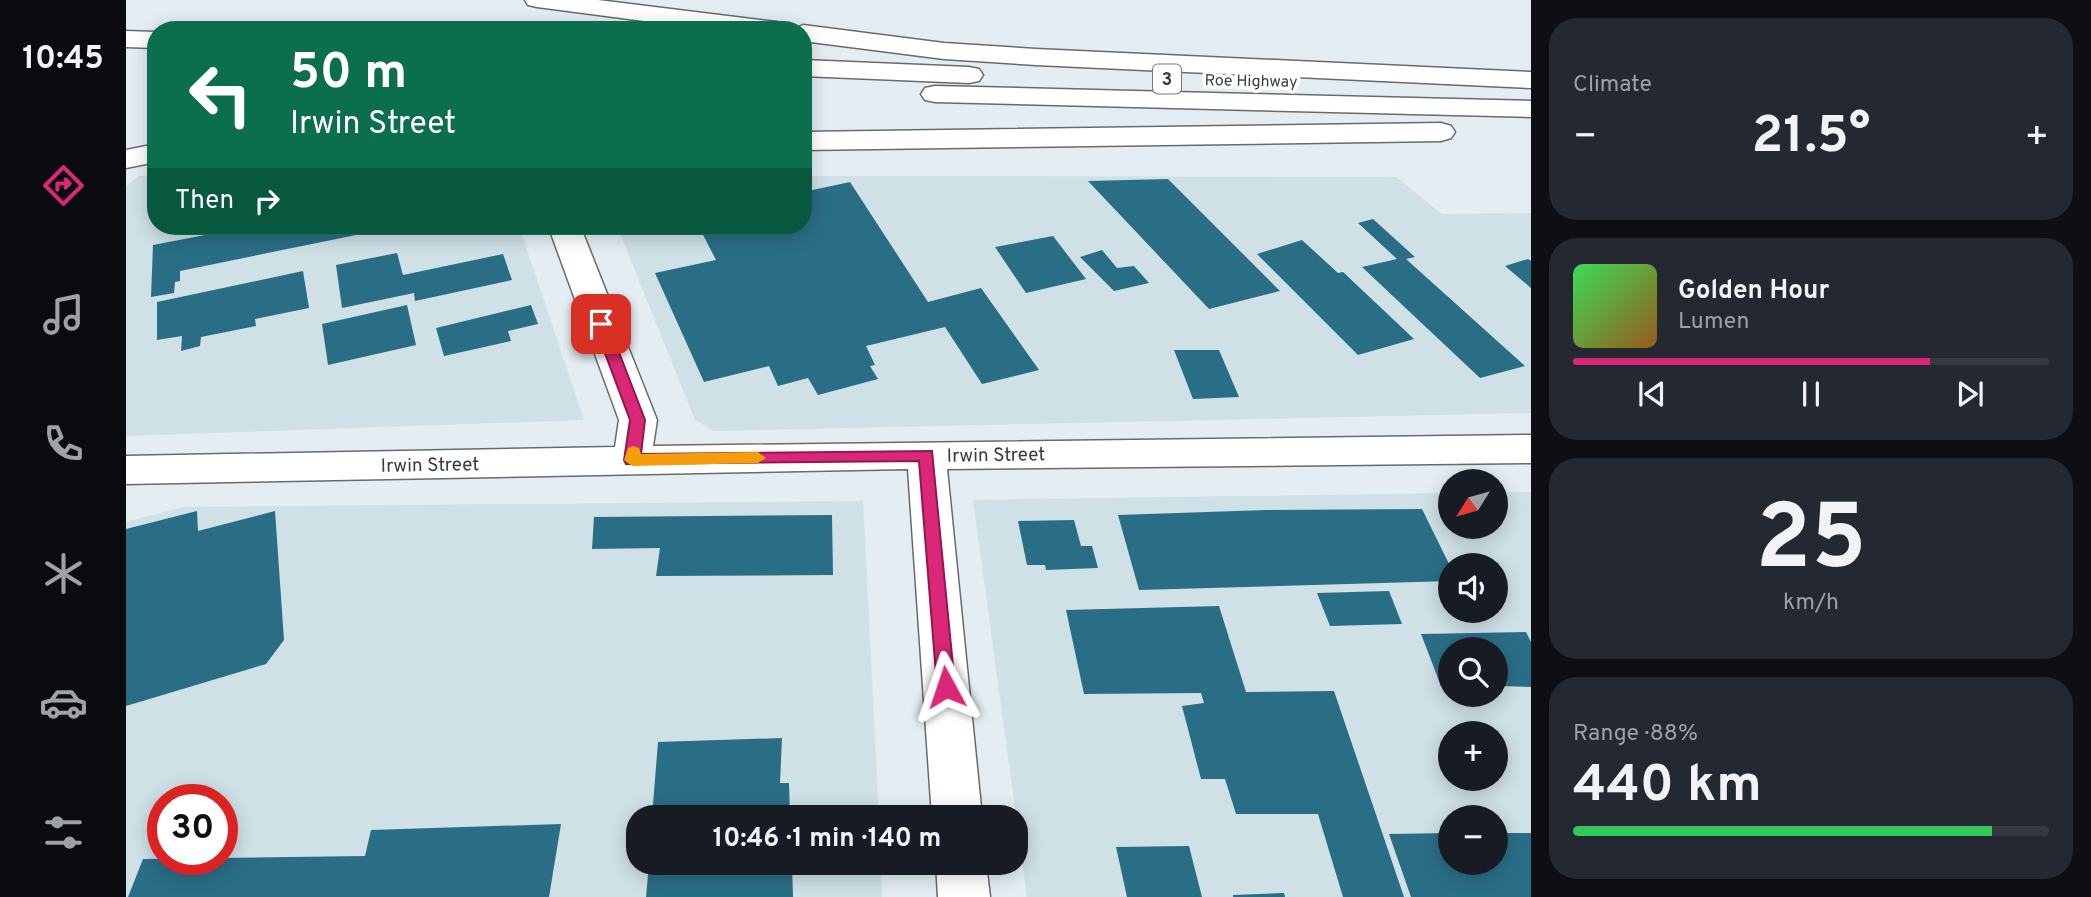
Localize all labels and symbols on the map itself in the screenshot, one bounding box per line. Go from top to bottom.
road number: 3 [1153,64,1181,94]
street label: Roe Highway [1204,71,1298,93]
pin [571,294,631,354]
street label: Irwin Street [946,443,1046,469]
street label: Irwin Street [380,453,480,479]
north arrow [1438,469,1508,539]
position arrow [909,650,983,724]
speed limit sign: 30 [147,784,238,875]

